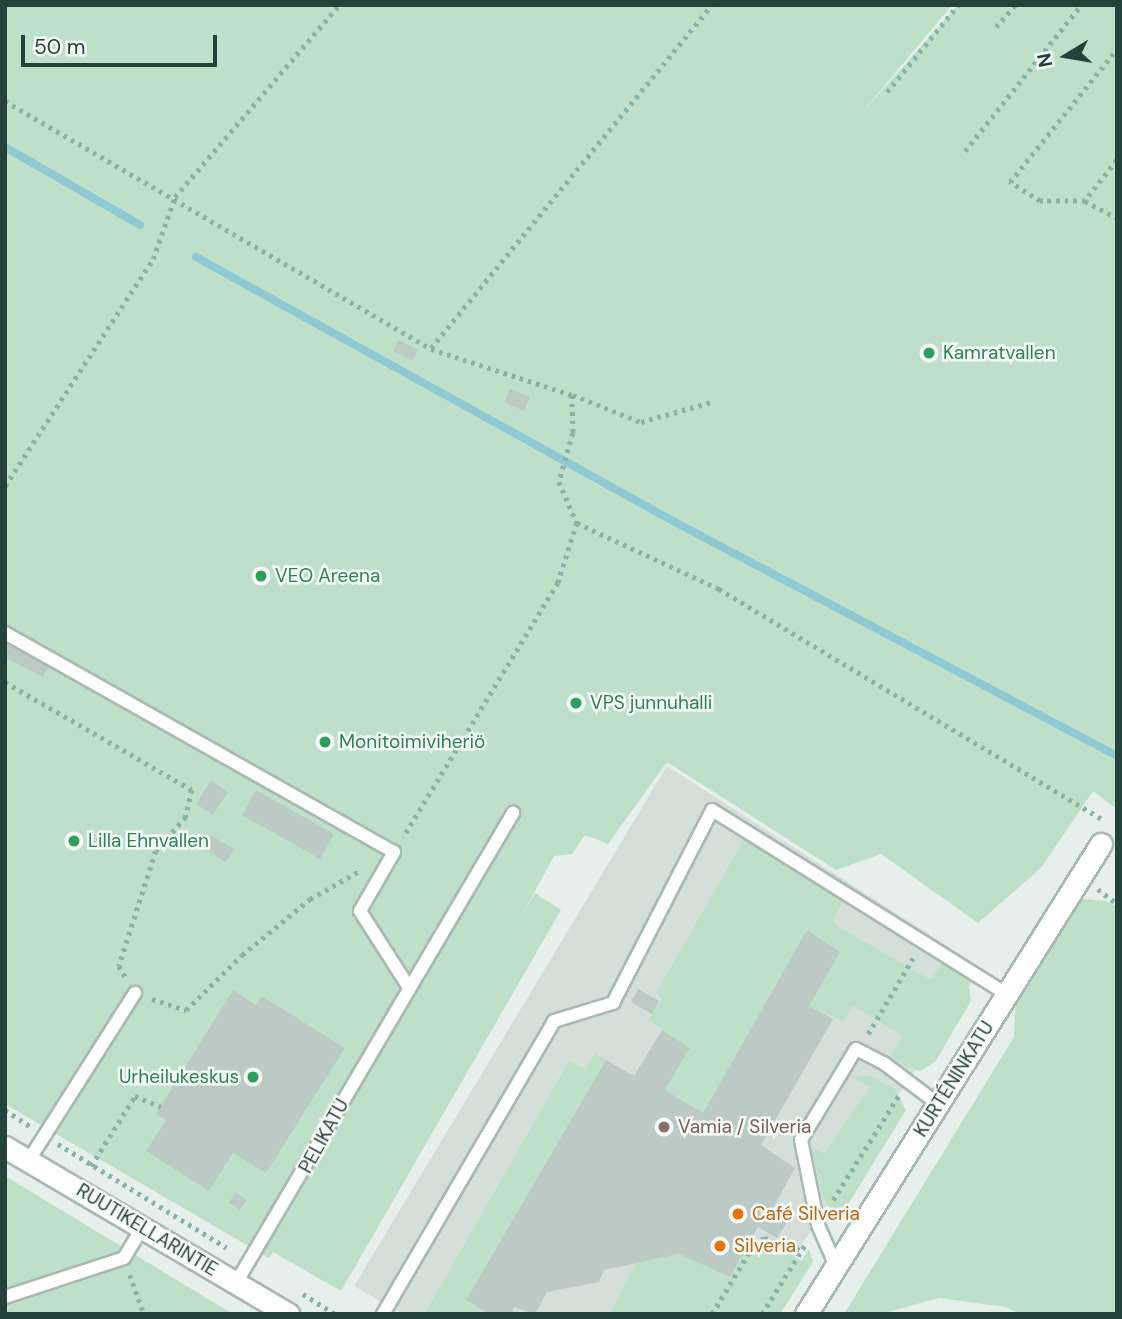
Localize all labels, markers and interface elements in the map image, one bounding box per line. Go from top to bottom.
scale bar [24,21,220,65]
north arrow [1031,21,1101,91]
text: 50 m [34,33,85,61]
text: N [1031,51,1058,69]
place label: Kamratvallen [943,342,1056,364]
marker: Kamratvallen [921,345,937,361]
place label: VEO Areena [275,565,380,587]
marker: VEO Areena [253,568,269,584]
place label: VPS junnuhalli [590,692,712,714]
marker: VPS junnuhalli [568,695,584,711]
place label: Monitoimiviheriö [339,731,485,753]
marker: Monitoimiviheriö [317,734,333,750]
place label: Lilla Ehnvallen [88,830,209,852]
marker: Lilla Ehnvallen [66,833,82,849]
street label: KURTÉNINKATU [909,1017,999,1141]
place label: Urheilukeskus [119,1066,239,1088]
marker: Urheilukeskus [245,1069,261,1085]
street label: PELIKATU [294,1095,354,1177]
place label: Vamia / Silveria [678,1116,811,1138]
marker: Vamia / Silveria [656,1119,672,1135]
street label: RUUTIKELLARINTIE [72,1179,222,1281]
place label: Café Silveria [752,1203,860,1225]
marker: Café Silveria [730,1206,746,1222]
place label: Silveria [734,1235,796,1257]
marker: Silveria [712,1238,728,1254]

